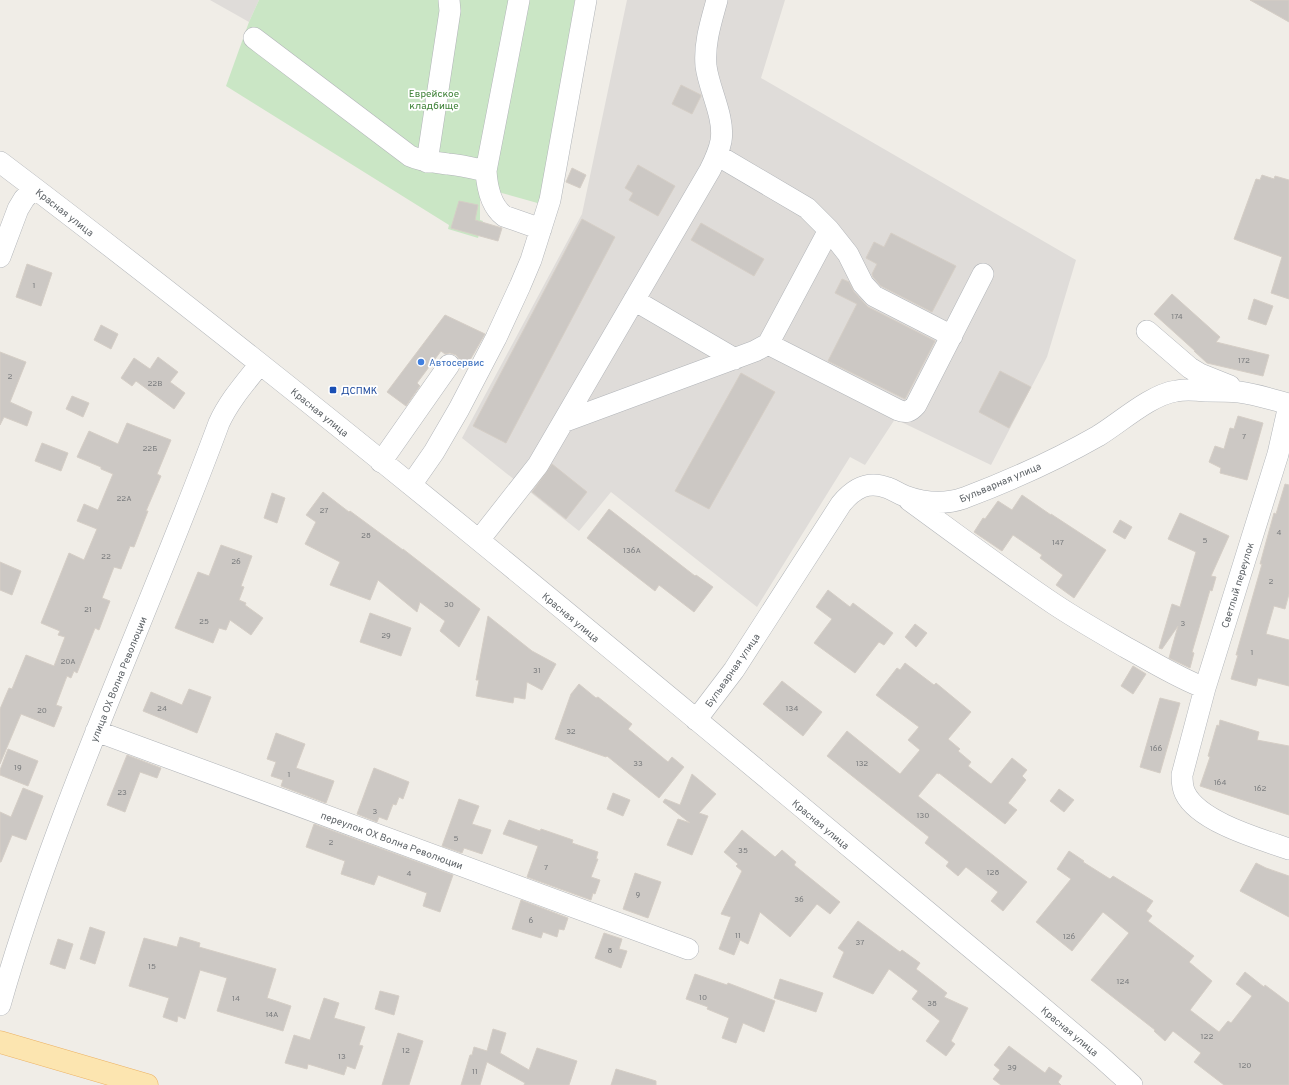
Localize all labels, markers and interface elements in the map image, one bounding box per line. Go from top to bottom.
park label: Еврейское кладбище [409,88,459,113]
street label: Красная улица [32,186,96,240]
house number: 1 [33,281,35,291]
house number: 174 [1171,312,1183,322]
house number: 172 [1238,356,1250,366]
marker: Автосервис [416,357,426,367]
place label: Автосервис [429,357,484,370]
house number: 2 [8,372,13,382]
house number: 22В [147,379,163,389]
marker: ДСПМК [328,385,338,395]
place label: ДСПМК [341,385,378,398]
street label: Красная улица [287,386,351,440]
house number: 7 [1242,432,1246,442]
house number: 22Б [142,444,158,454]
street label: Бульварная улица [958,460,1043,506]
house number: 22А [116,494,132,504]
house number: 27 [320,506,329,516]
house number: 4 [1277,528,1282,538]
house number: 28 [361,531,371,541]
house number: 5 [1203,536,1208,546]
house number: 147 [1052,538,1064,548]
street label: Светлый переулок [1219,541,1258,630]
house number: 136А [623,546,641,556]
house number: 22 [101,552,111,562]
house number: 26 [231,557,241,567]
house number: 2 [1269,577,1274,587]
street label: Красная улица [539,590,601,646]
house number: 30 [444,600,454,610]
house number: 21 [84,605,92,615]
street label: улица ОХ Волна Революции [88,615,151,744]
house number: 25 [199,617,209,627]
house number: 3 [1181,619,1186,629]
house number: 29 [381,631,391,641]
street label: Бульварная улица [703,631,764,710]
house number: 1 [1251,648,1253,658]
house number: 20А [60,657,76,667]
house number: 31 [533,666,541,676]
house number: 24 [157,704,167,714]
house number: 134 [786,704,798,714]
house number: 20 [37,706,47,716]
house number: 32 [566,727,576,737]
house number: 166 [1150,744,1162,754]
house number: 33 [633,759,643,769]
house number: 132 [856,759,868,769]
house number: 19 [14,763,22,773]
house number: 1 [288,770,290,780]
house number: 164 [1214,778,1226,788]
house number: 162 [1254,784,1266,794]
house number: 23 [117,788,127,798]
street label: Красная улица [789,797,851,853]
house number: 3 [373,807,378,817]
street label: переулок ОХ Волна Революции [319,810,465,873]
house number: 130 [917,811,929,821]
house number: 5 [454,834,459,844]
house number: 2 [329,838,334,848]
house number: 35 [738,846,748,856]
house number: 7 [544,863,548,873]
house number: 128 [987,868,999,878]
house number: 4 [407,869,412,879]
house number: 9 [636,890,641,900]
house number: 36 [794,895,804,905]
house number: 6 [529,916,534,926]
house number: 11 [735,931,741,941]
house number: 126 [1063,932,1076,942]
house number: 37 [856,938,864,948]
house number: 8 [608,946,613,956]
house number: 15 [148,962,156,972]
house number: 124 [1117,977,1129,987]
house number: 10 [699,993,707,1003]
house number: 14 [232,994,240,1004]
house number: 38 [927,999,937,1009]
street label: Красная улица [1038,1004,1100,1060]
house number: 14А [265,1010,279,1020]
house number: 122 [1201,1032,1213,1042]
house number: 12 [402,1046,410,1056]
house number: 13 [338,1052,346,1062]
house number: 120 [1238,1061,1252,1071]
house number: 39 [1007,1063,1017,1073]
house number: 11 [472,1067,478,1077]

